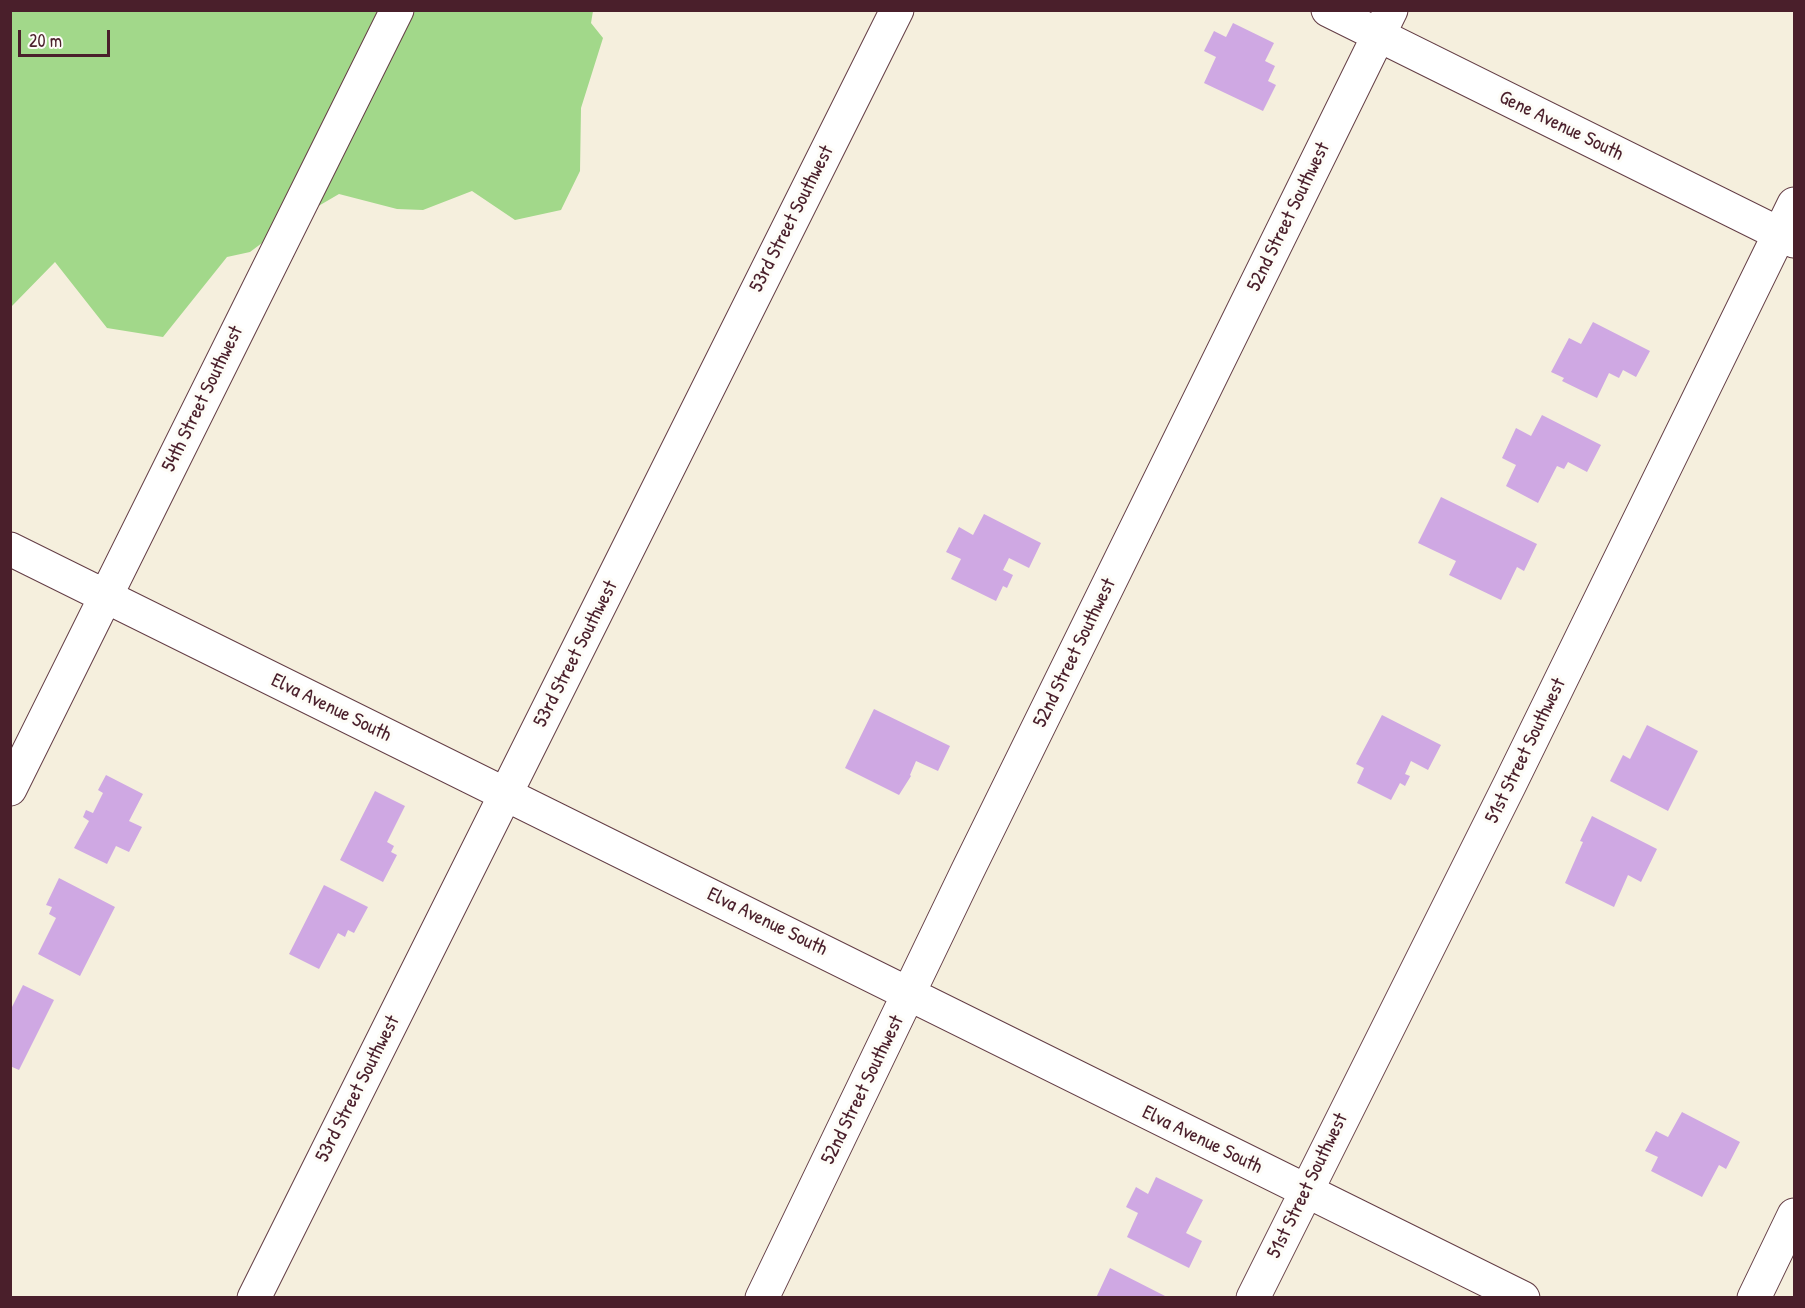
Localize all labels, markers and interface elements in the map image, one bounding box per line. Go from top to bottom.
scale bar [21,18,112,56]
text: 20 m [29,28,62,53]
street label: Gene Avenue South [1495,86,1627,166]
street label: 52nd Street Southwest [1243,139,1335,295]
street label: 53rd Street Southwest [745,142,839,296]
street label: 54th Street Southwest [157,322,249,476]
street label: 52nd Street Southwest [1029,575,1121,731]
street label: 53rd Street Southwest [529,577,623,731]
street label: Elva Avenue South [267,669,395,747]
street label: 51st Street Southwest [1480,675,1572,827]
street label: Elva Avenue South [703,883,831,961]
street label: 53rd Street Southwest [311,1012,405,1166]
street label: 52nd Street Southwest [817,1012,909,1168]
street label: Elva Avenue South [1138,1101,1266,1179]
street label: 51st Street Southwest [1262,1110,1354,1262]

